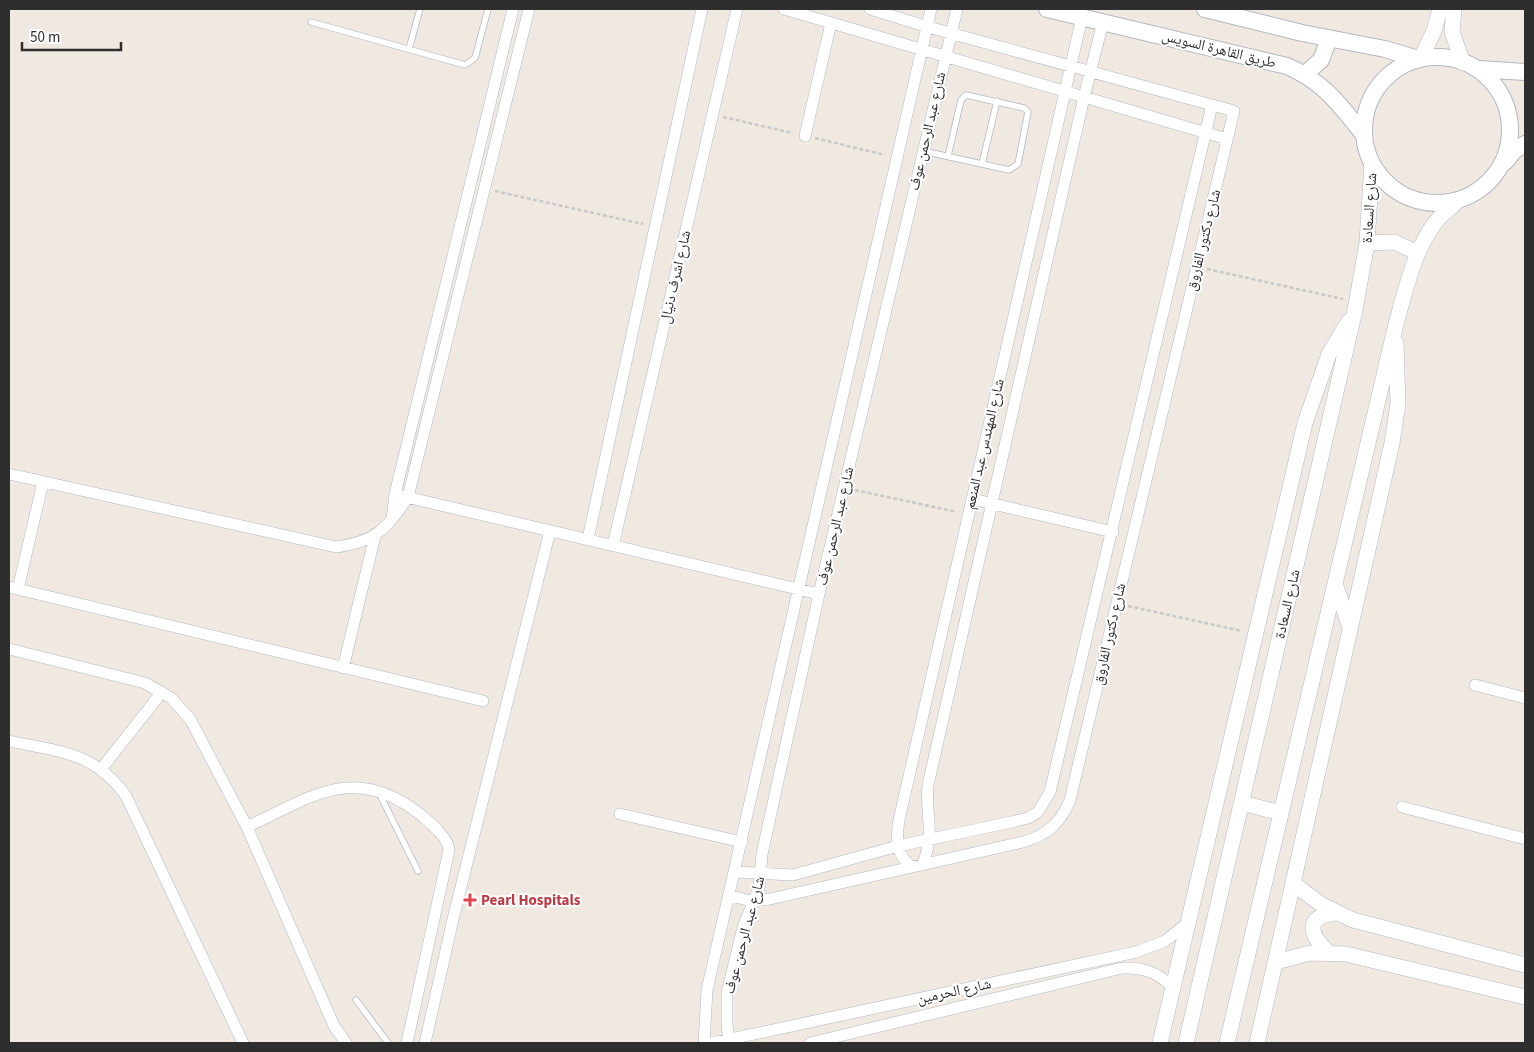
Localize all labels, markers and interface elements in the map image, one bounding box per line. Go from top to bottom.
scale bar [22,20,121,52]
street label: طريق القاهرة السويس [1160,25,1278,74]
text: 50 m [30,27,60,48]
street label: شارع عبد الرحمن عوف [904,70,951,193]
street label: شارع السعادة [1357,172,1382,244]
street label: شارع دكتور الفاروق [1181,187,1226,293]
street label: شارع اشرف دنيال [655,228,696,326]
street label: شارع المهندس عبد المنعم [959,377,1010,511]
street label: شارع عبد الرحمن عوف [812,465,859,588]
street label: شارع السعادة [1269,567,1306,641]
street label: شارع دكتور الفاروق [1088,581,1131,687]
street label: شارع عبد الرحمن عوف [719,874,770,996]
place label: Pearl Hospitals [481,890,581,911]
marker: Pearl Hospitals [463,893,477,907]
street label: شارع الحرمين [915,973,993,1010]

